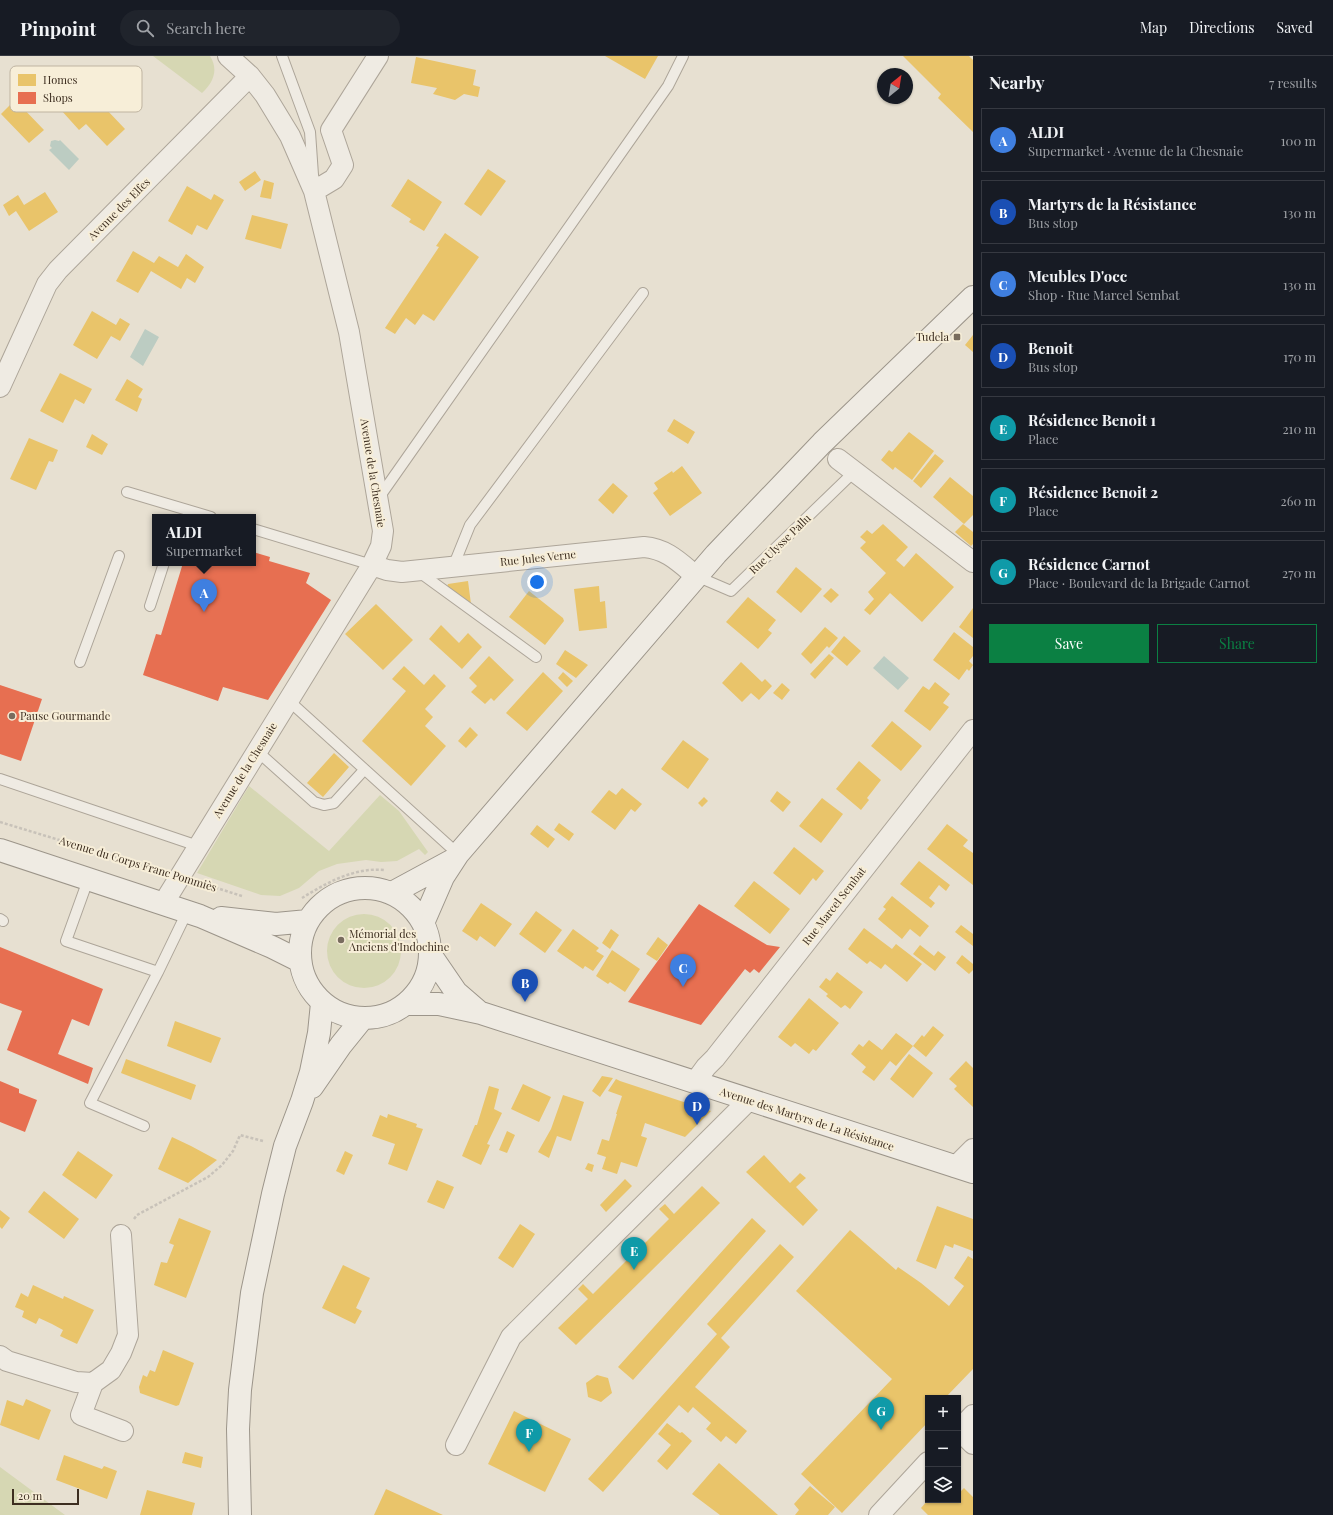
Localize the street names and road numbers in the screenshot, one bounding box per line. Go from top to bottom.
street label: Avenue des Elfes [83,174,153,244]
street label: Avenue de la Chesnaie [357,416,390,529]
street label: Rue Ulysse Pallu [746,510,814,577]
street label: Rue Jules Verne [499,546,577,569]
street label: Avenue de la Chesnaie [209,719,280,821]
street label: Avenue du Corps Franc Pommiès [57,832,219,895]
street label: Rue Marcel Sembat [798,864,869,948]
street label: Avenue des Martyrs de La Résistance [717,1083,897,1154]

